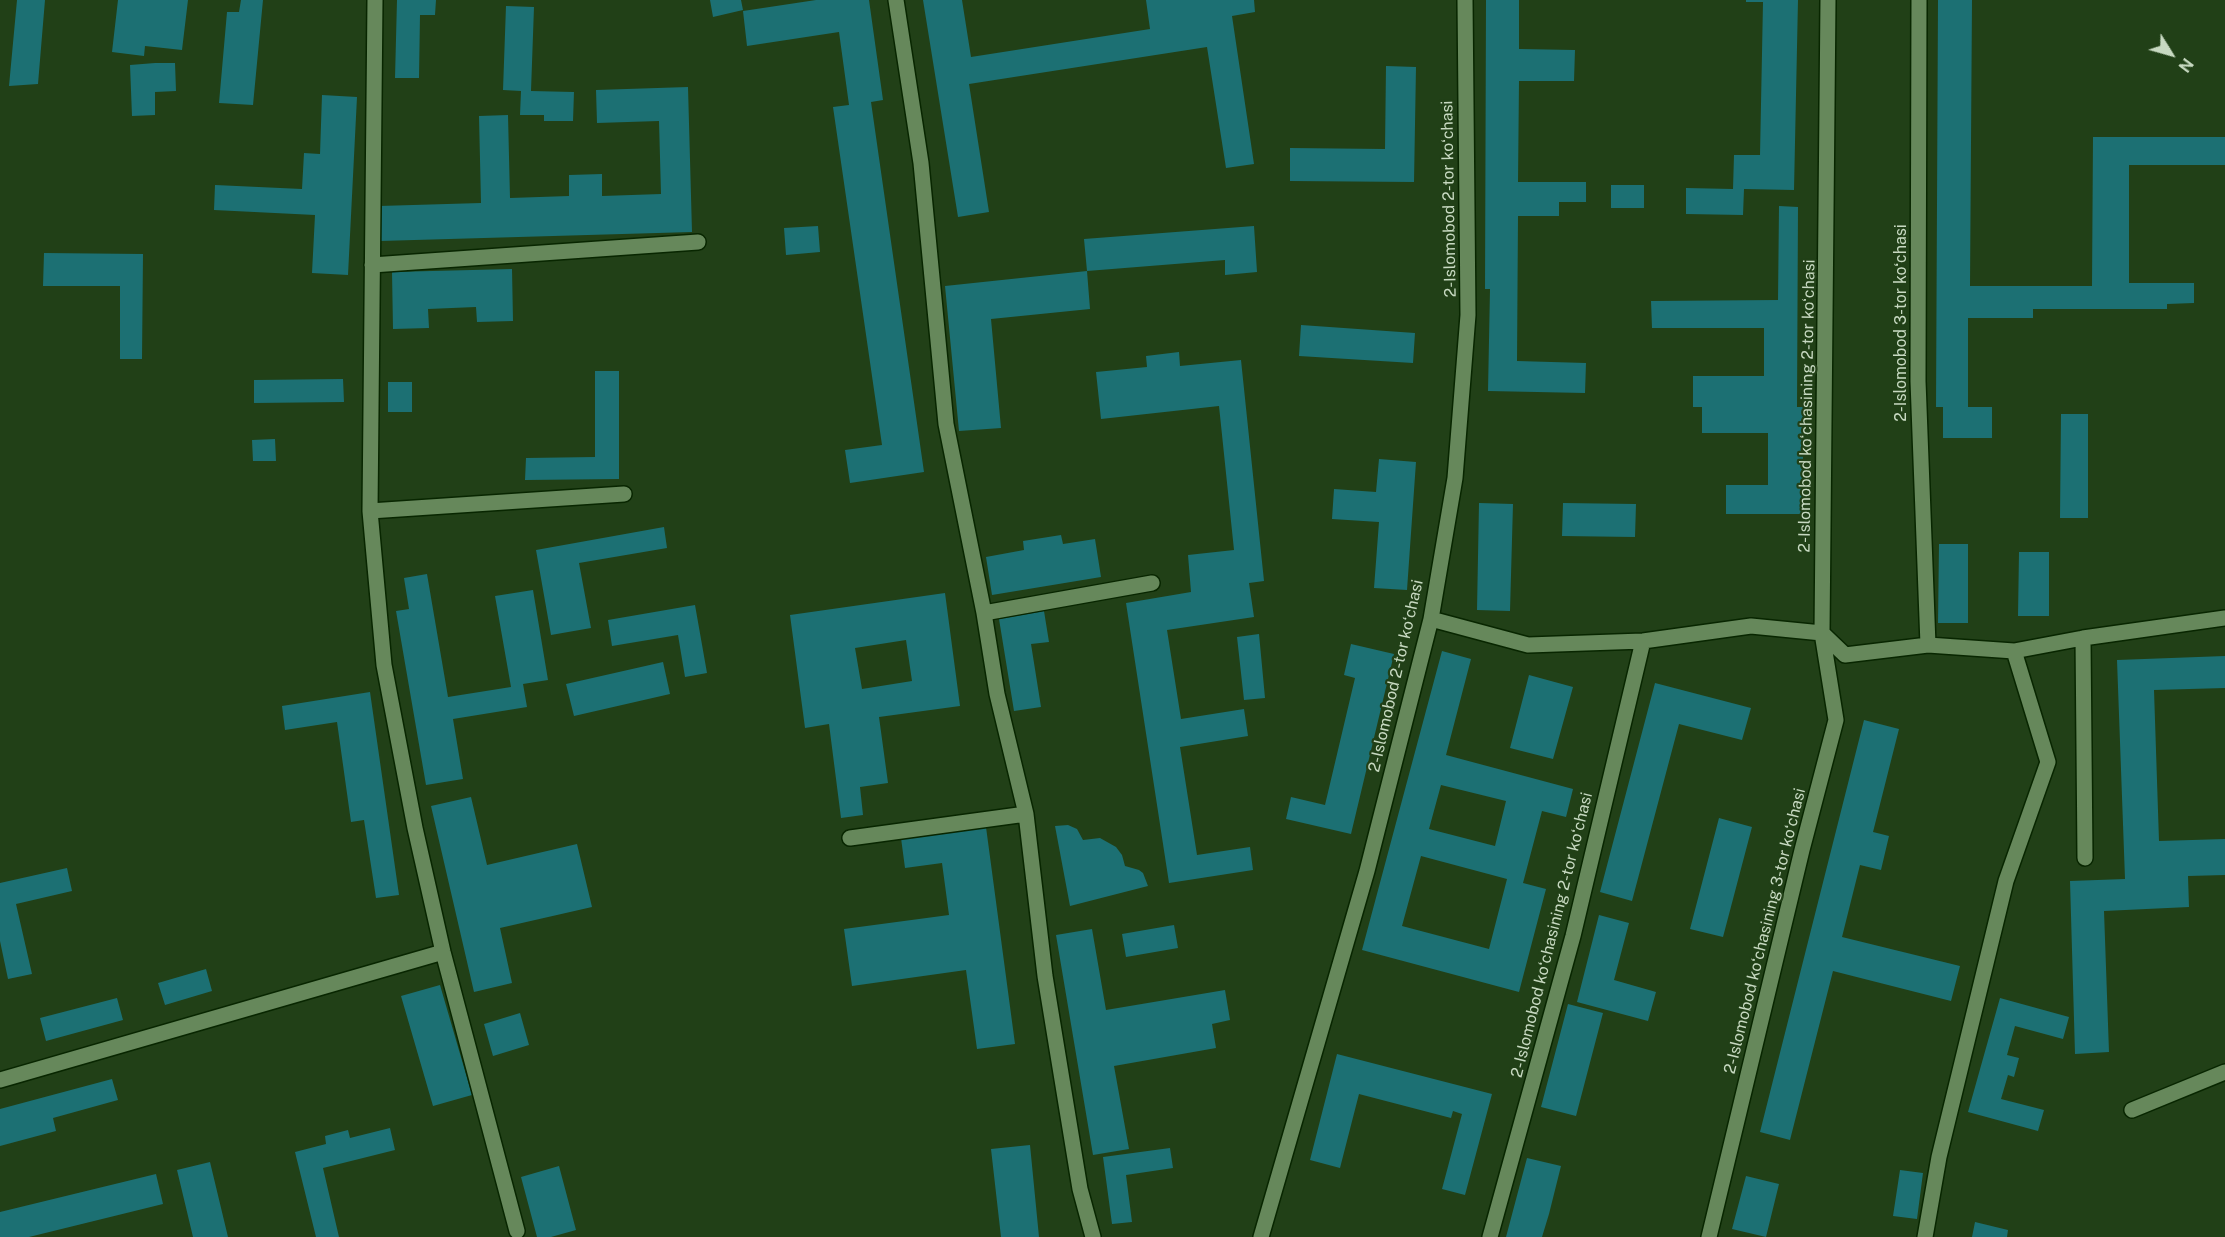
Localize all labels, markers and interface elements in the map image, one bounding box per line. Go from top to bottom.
north arrow [2141,24,2201,84]
text: N [2174,54,2197,76]
street label: 2-Islomobod 2-tor koʻchasi [1438,100,1460,298]
street label: 2-Islomobod 3-tor koʻchasi [1891,224,1911,422]
street label: 2-Islomobod koʻchasining 2-tor koʻchasi [1795,259,1819,553]
street label: 2-Islomobod 2-tor koʻchasi [1364,578,1428,774]
street label: 2-Islomobod koʻchasining 3-tor koʻchasi [1720,786,1810,1076]
street label: 2-Islomobod koʻchasining 2-tor koʻchasi [1507,790,1597,1080]

